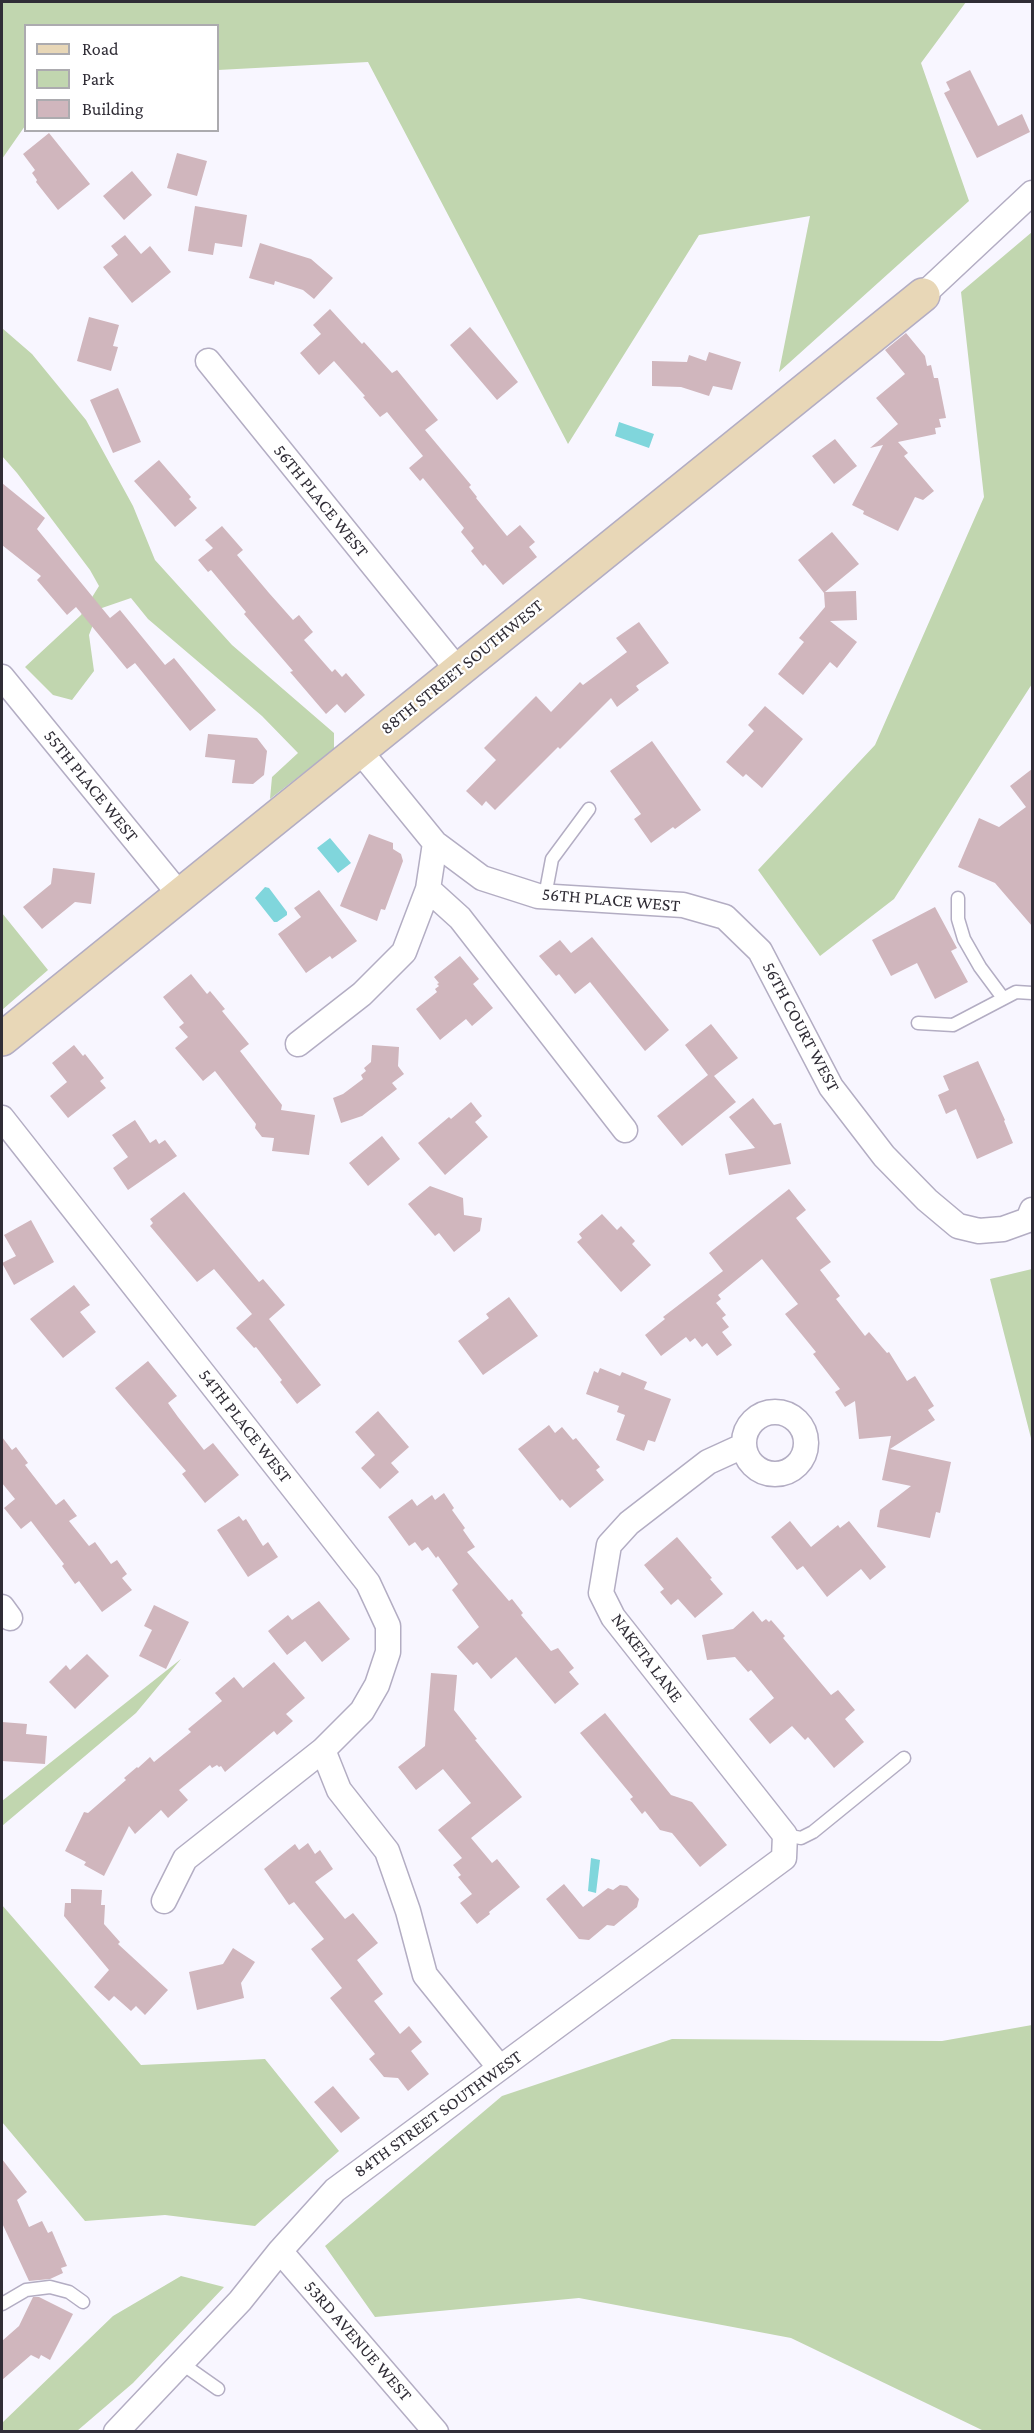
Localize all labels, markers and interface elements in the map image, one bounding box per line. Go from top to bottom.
legend [24,24,219,132]
text: Road [82,39,119,59]
text: Park [82,69,114,89]
text: Building [82,99,143,119]
street label: 56TH PLACE WEST [269,440,373,562]
street label: 88TH STREET SOUTHWEST [376,595,548,739]
street label: 55TH PLACE WEST [39,726,143,846]
street label: 56TH PLACE WEST [541,883,681,917]
street label: 56TH COURT WEST [758,958,844,1096]
street label: 54TH PLACE WEST [194,1365,296,1487]
street label: NAKETA LANE [607,1609,687,1707]
street label: 84TH STREET SOUTHWEST [350,2046,526,2182]
street label: 53RD AVENUE WEST [300,2276,416,2406]

